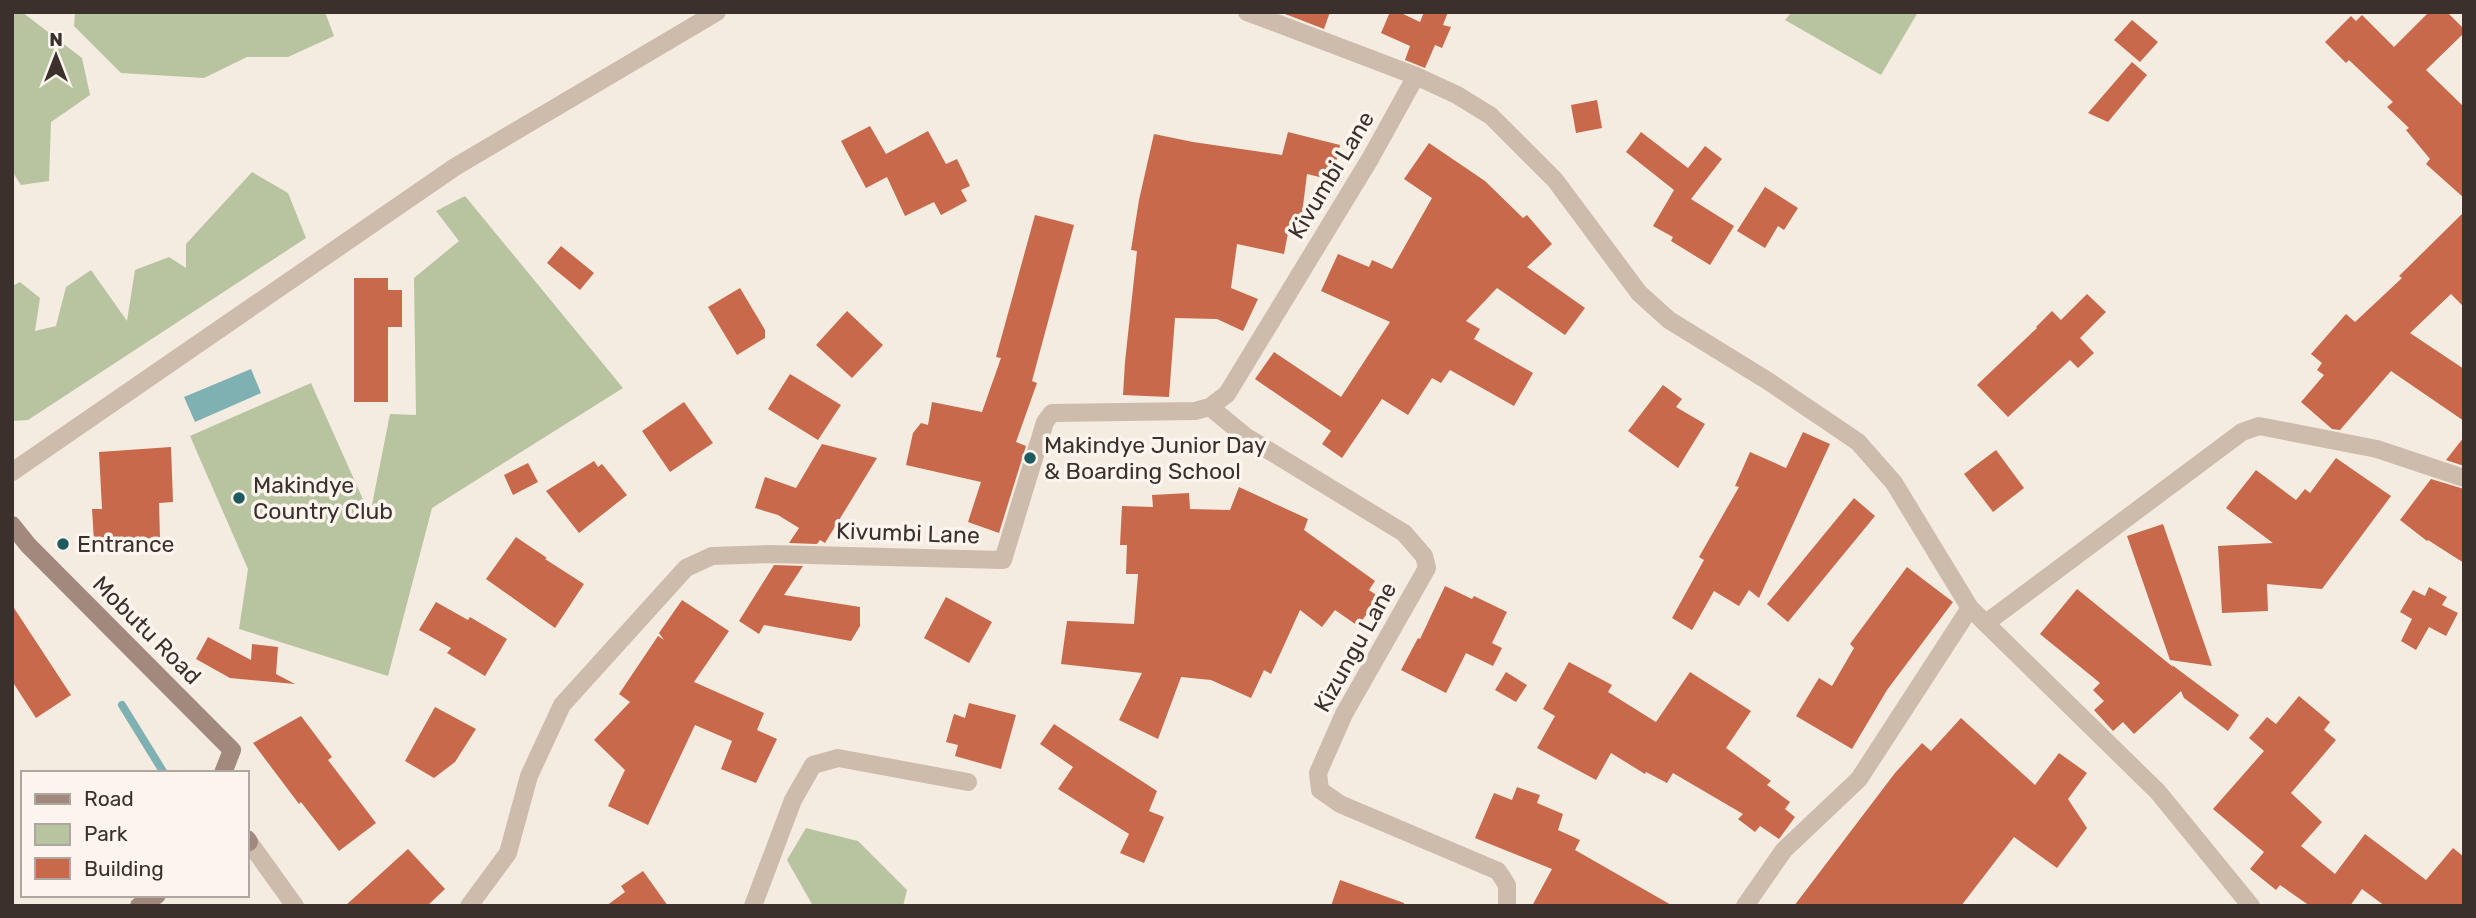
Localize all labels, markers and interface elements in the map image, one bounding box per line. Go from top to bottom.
north arrow [21,21,91,91]
text: N [49,28,63,51]
street label: Kivumbi Lane [1282,106,1380,244]
place label: Makindye Junior Day & Boarding School [1044,431,1267,485]
marker: Makindye Junior Day & Boarding School [1022,450,1038,466]
place label: Makindye Country Club [253,471,393,525]
marker: Makindye Country Club [231,490,247,506]
street label: Kivumbi Lane [836,516,980,550]
place label: Entrance [77,530,174,558]
marker: Entrance [55,536,71,552]
street label: Mobutu Road [87,570,207,690]
street label: Kizungu Lane [1308,577,1402,717]
legend [21,771,248,897]
text: Road [84,786,134,811]
text: Park [84,821,128,846]
text: Building [84,856,164,881]

